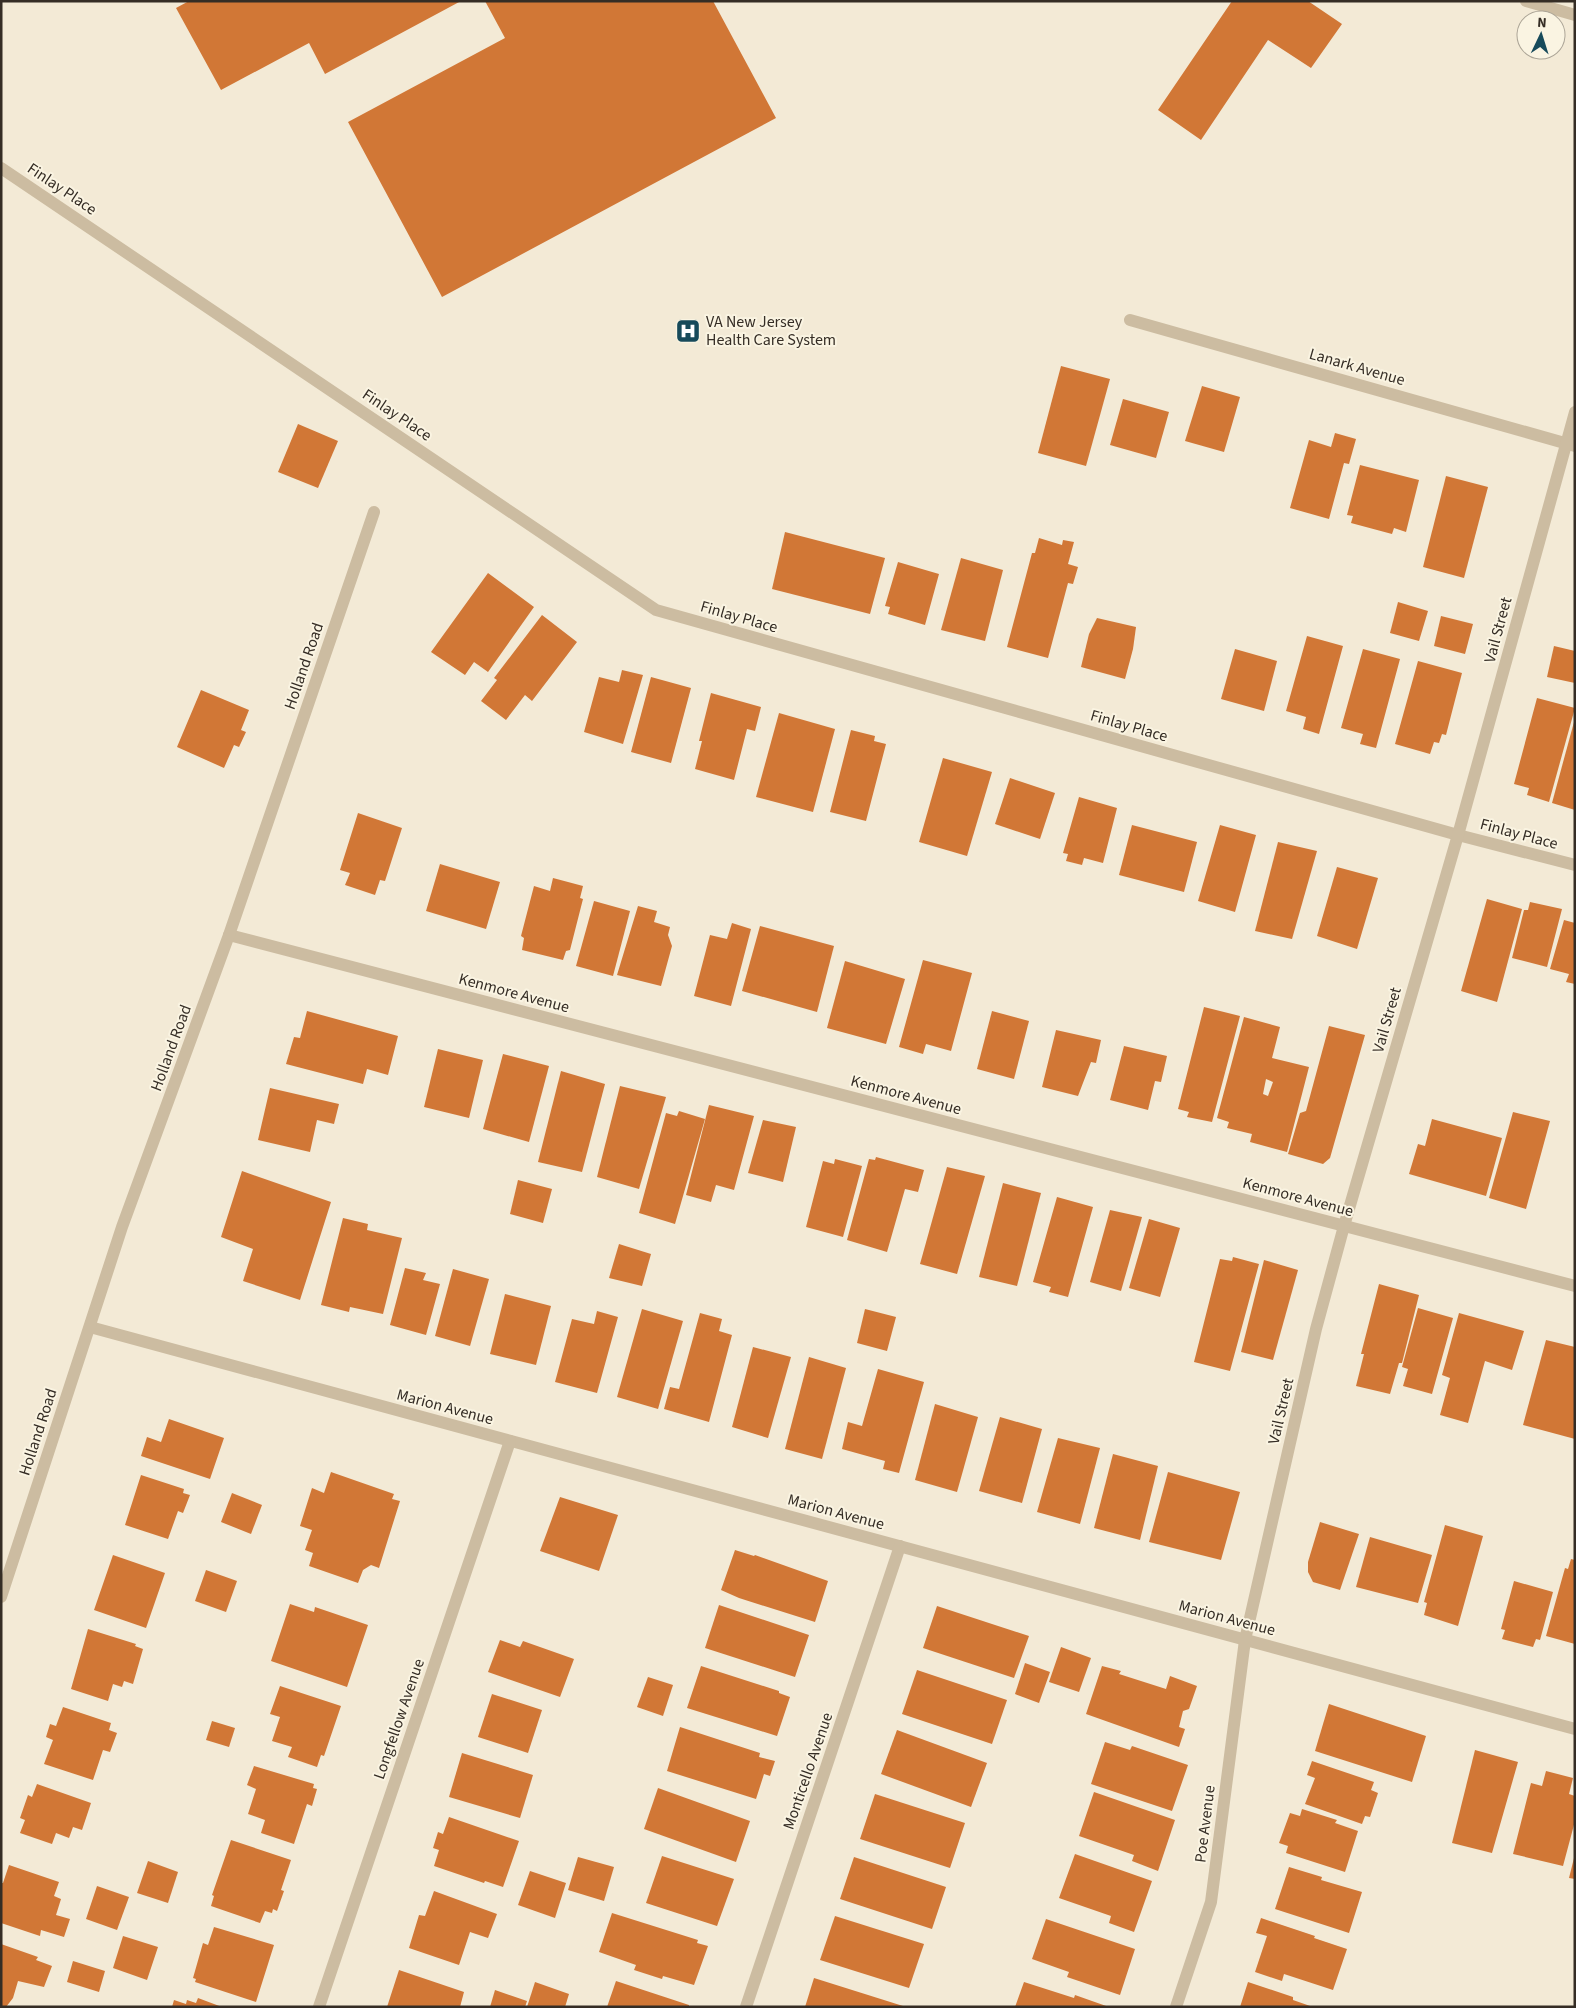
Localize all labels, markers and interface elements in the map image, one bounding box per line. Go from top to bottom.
north arrow [1516,10,1566,60]
text: N [1536,13,1547,33]
street label: Finlay Place [23,158,101,220]
place label: VA New Jersey Health Care System [706,311,836,351]
hospital icon: VA New Jersey Health Care System [675,318,701,344]
street label: Lanark Avenue [1307,343,1408,391]
street label: Finlay Place [358,384,436,446]
street label: Vail Street [1479,594,1517,665]
street label: Finlay Place [698,595,780,639]
street label: Holland Road [279,620,329,712]
street label: Finlay Place [1088,704,1170,748]
street label: Finlay Place [1478,813,1560,855]
street label: Kenmore Avenue [456,968,572,1018]
street label: Vail Street [1367,984,1407,1055]
street label: Holland Road [145,1002,197,1094]
street label: Kenmore Avenue [848,1070,964,1120]
street label: Kenmore Avenue [1240,1172,1356,1222]
street label: Vail Street [1263,1375,1299,1446]
street label: Marion Avenue [394,1384,496,1430]
street label: Holland Road [14,1386,62,1478]
street label: Marion Avenue [785,1489,887,1535]
street label: Marion Avenue [1176,1595,1278,1641]
street label: Longfellow Avenue [368,1656,430,1782]
street label: Monticello Avenue [778,1709,838,1833]
street label: Poe Avenue [1189,1784,1221,1864]

